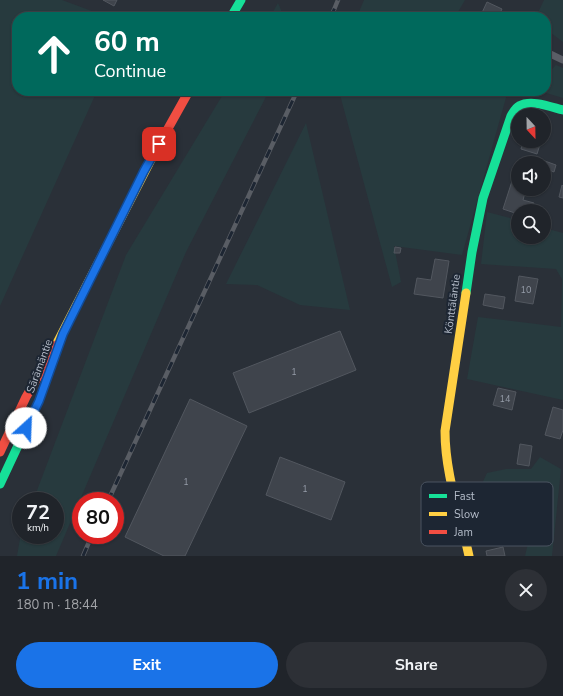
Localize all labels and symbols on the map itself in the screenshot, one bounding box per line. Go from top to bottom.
north arrow [511,108,551,148]
pin [142,127,176,161]
street label: Könttäläntie [441,273,464,335]
house number: 10 [521,284,531,296]
street label: Särämäntie [23,337,56,395]
house number: 1 [291,366,297,378]
house number: 14 [500,393,511,405]
position arrow [5,407,47,449]
house number: 1 [183,476,189,488]
legend [421,482,553,546]
house number: 1 [302,483,308,495]
text: Fast [454,489,475,504]
speed limit sign: 80 [72,492,124,544]
text: Slow [454,507,479,522]
text: Jam [453,525,473,540]

